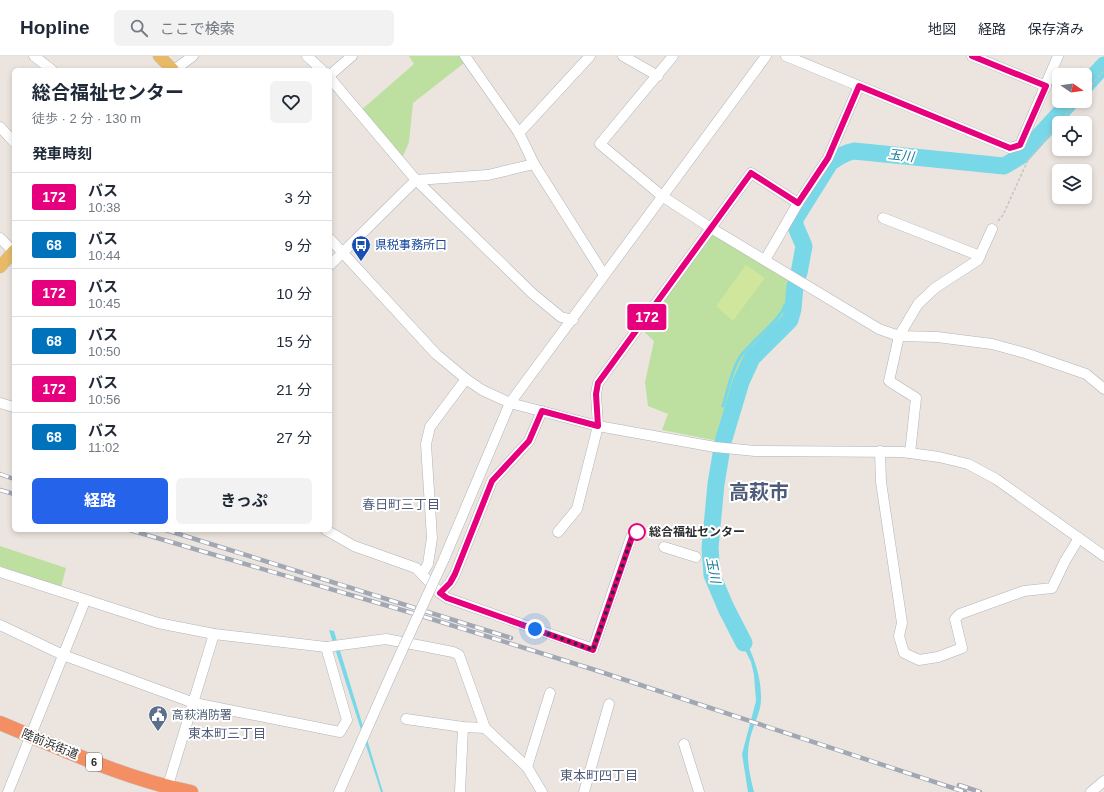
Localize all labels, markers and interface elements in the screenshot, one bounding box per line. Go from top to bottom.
search box [114,10,394,46]
text: Hopline [20,17,90,38]
icon: search [128,17,150,39]
text: ここで検索 [160,20,235,37]
text: 地図 [928,21,956,37]
text: 経路 [978,21,1006,37]
text: 保存済み [1028,21,1084,37]
north arrow [1052,68,1092,108]
map controls [1052,68,1092,204]
button: heart [270,81,312,123]
text: 総合福祉センター [32,82,184,103]
text: 徒歩 · 2 分 · 130 m [32,111,141,126]
button: locate [1052,116,1092,156]
text: 発車時刻 [32,145,92,162]
water label: 玉川 [887,147,917,165]
button: layers [1052,164,1092,204]
text: バス [88,182,118,199]
text: 172 [42,189,66,205]
text: 3 分 [284,189,312,206]
text: 10:38 [88,200,121,215]
text: バス [88,230,118,247]
bus stop icon: 県税事務所口 [350,234,372,262]
text: 68 [46,237,62,253]
text: 9 分 [284,237,312,254]
place label: 県税事務所口 [375,238,447,252]
text: 10:44 [88,248,121,263]
text: バス [88,278,118,295]
text: 172 [42,285,66,301]
text: 10 分 [276,285,312,302]
text: 10:45 [88,296,121,311]
line badge: 172 [624,304,670,330]
text: 172 [635,309,659,325]
text: バス [88,326,118,343]
text: 68 [46,333,62,349]
text: 15 分 [276,333,312,350]
text: 10:50 [88,344,121,359]
text: バス [88,374,118,391]
text: 172 [42,381,66,397]
text: 21 分 [276,381,312,398]
text: 10:56 [88,392,121,407]
text: バス [88,422,118,439]
text: 68 [46,429,62,445]
text: 27 分 [276,429,312,446]
text: 11:02 [88,440,120,455]
button: 経路 [32,478,168,524]
button: きっぷ [176,478,312,524]
district label: 高萩市 [729,481,789,503]
district label: 春日町三丁目 [362,497,440,512]
marker: 総合福祉センター [628,523,646,541]
place label: 総合福祉センター [649,525,745,539]
water label: 玉川 [704,556,724,586]
your location [525,619,545,639]
public building icon: 高萩消防署 [147,704,169,732]
place label: 高萩消防署 [172,708,232,722]
street label: 陸前浜街道 [20,726,80,762]
district label: 東本町三丁目 [188,726,266,741]
road number: 6 [86,753,102,771]
district label: 東本町四丁目 [560,768,638,783]

